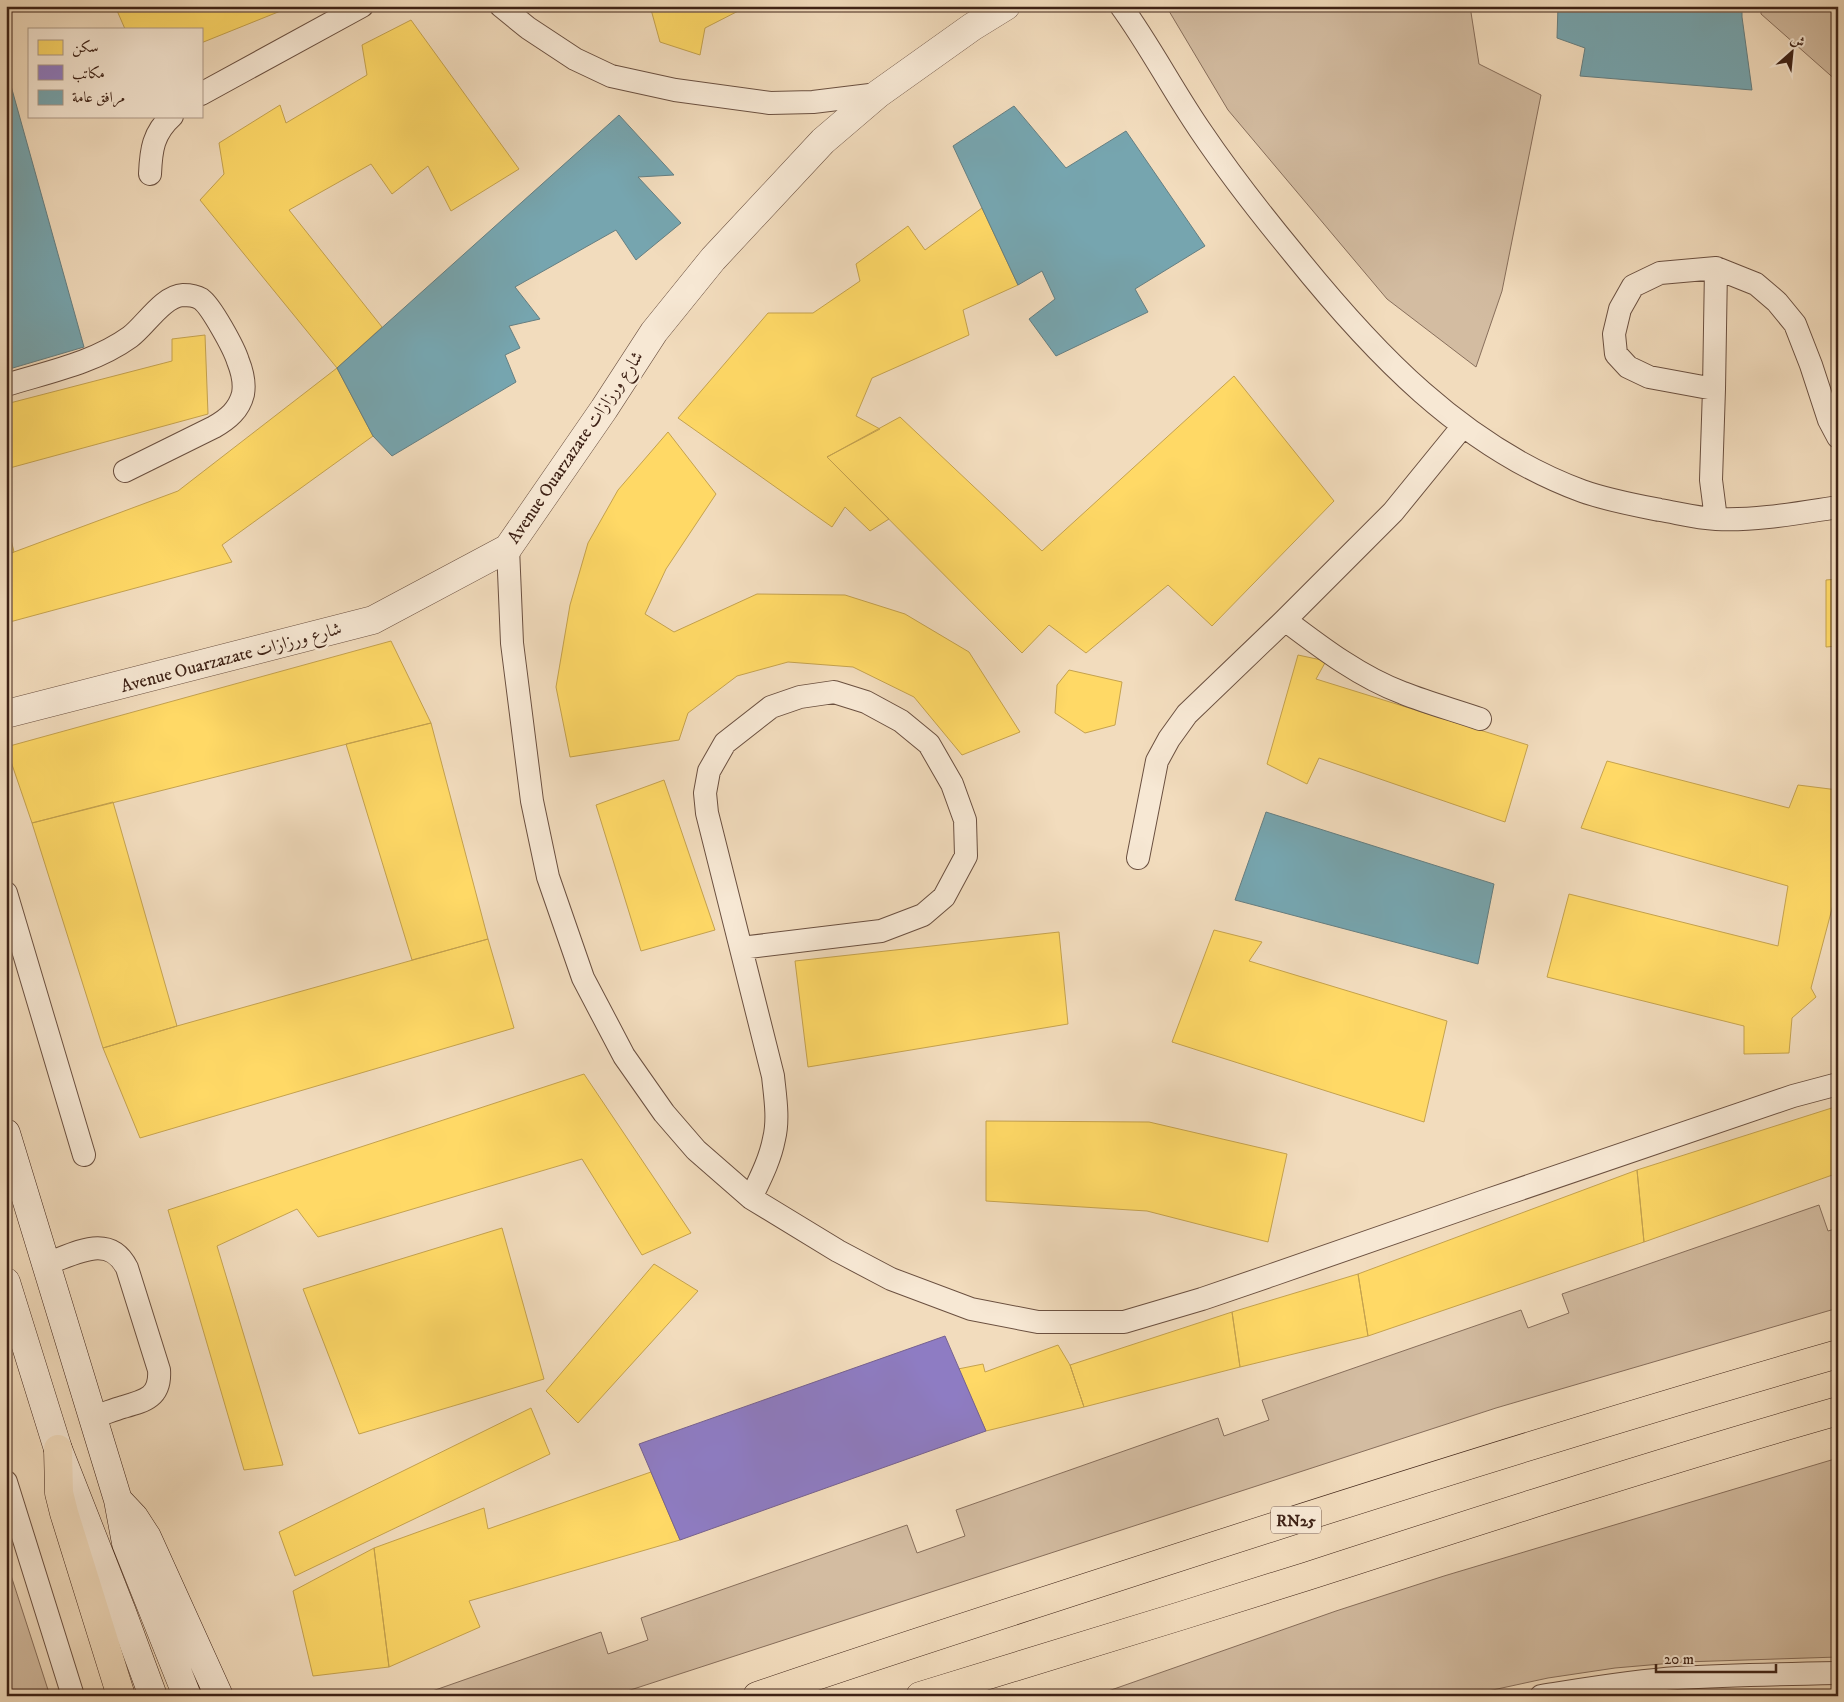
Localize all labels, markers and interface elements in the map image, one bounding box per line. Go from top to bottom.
legend [28,28,202,118]
north arrow [1766,28,1816,78]
text: ش [1787,30,1808,53]
text: سكن [72,38,99,57]
text: مكاتب [72,64,105,83]
text: مرافق عامة [72,88,125,108]
street label: Avenue Ouarzazate شارع ورزازات [503,347,651,550]
street label: Avenue Ouarzazate شارع ورزازات [118,618,345,701]
road number: RN25 [1271,1506,1321,1534]
scale bar [1656,1642,1776,1674]
text: 20 m [1664,1650,1694,1669]

